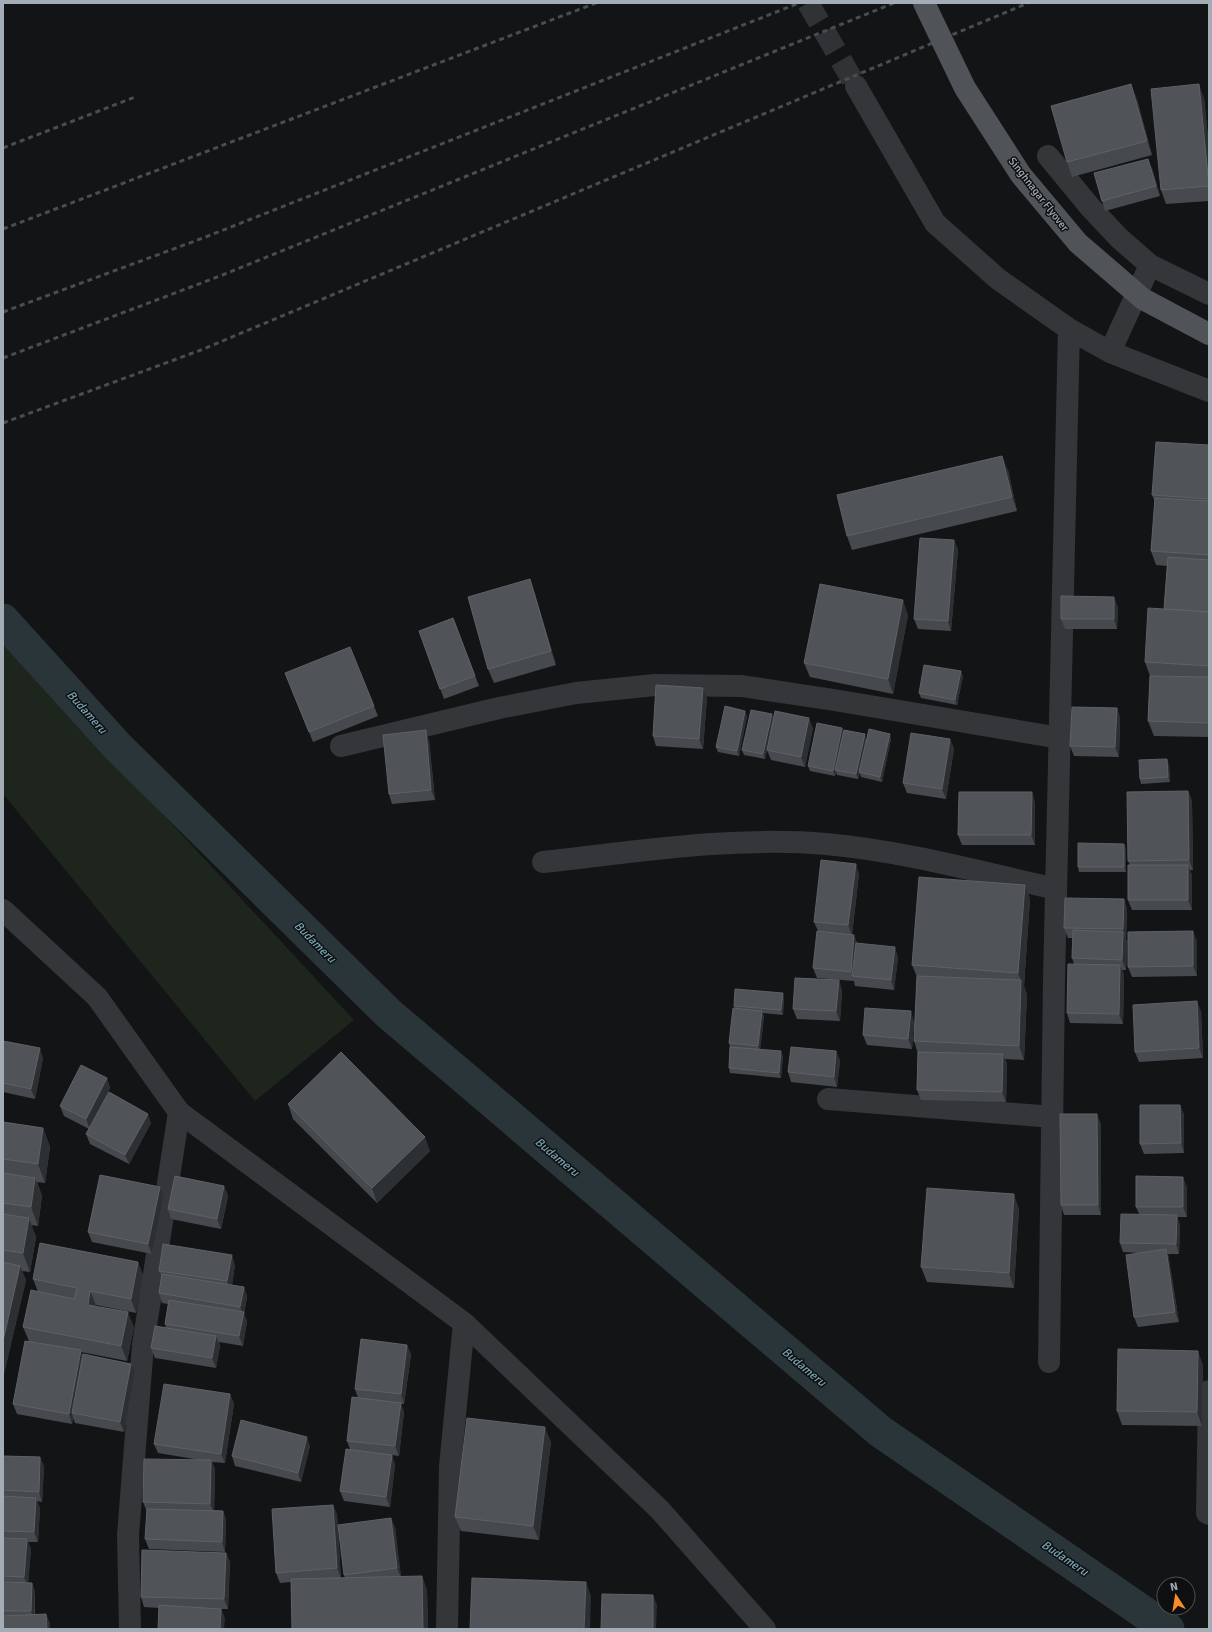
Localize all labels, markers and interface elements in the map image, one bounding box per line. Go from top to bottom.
street label: Singhnagar Flyover [1006,155,1071,234]
water label: Budameru [63,688,111,738]
water label: Budameru [291,918,340,967]
water label: Budameru [532,1135,583,1181]
water label: Budameru [779,1345,830,1391]
water label: Budameru [1039,1537,1092,1580]
north arrow [1156,1576,1196,1616]
text: N [1169,1580,1179,1594]

